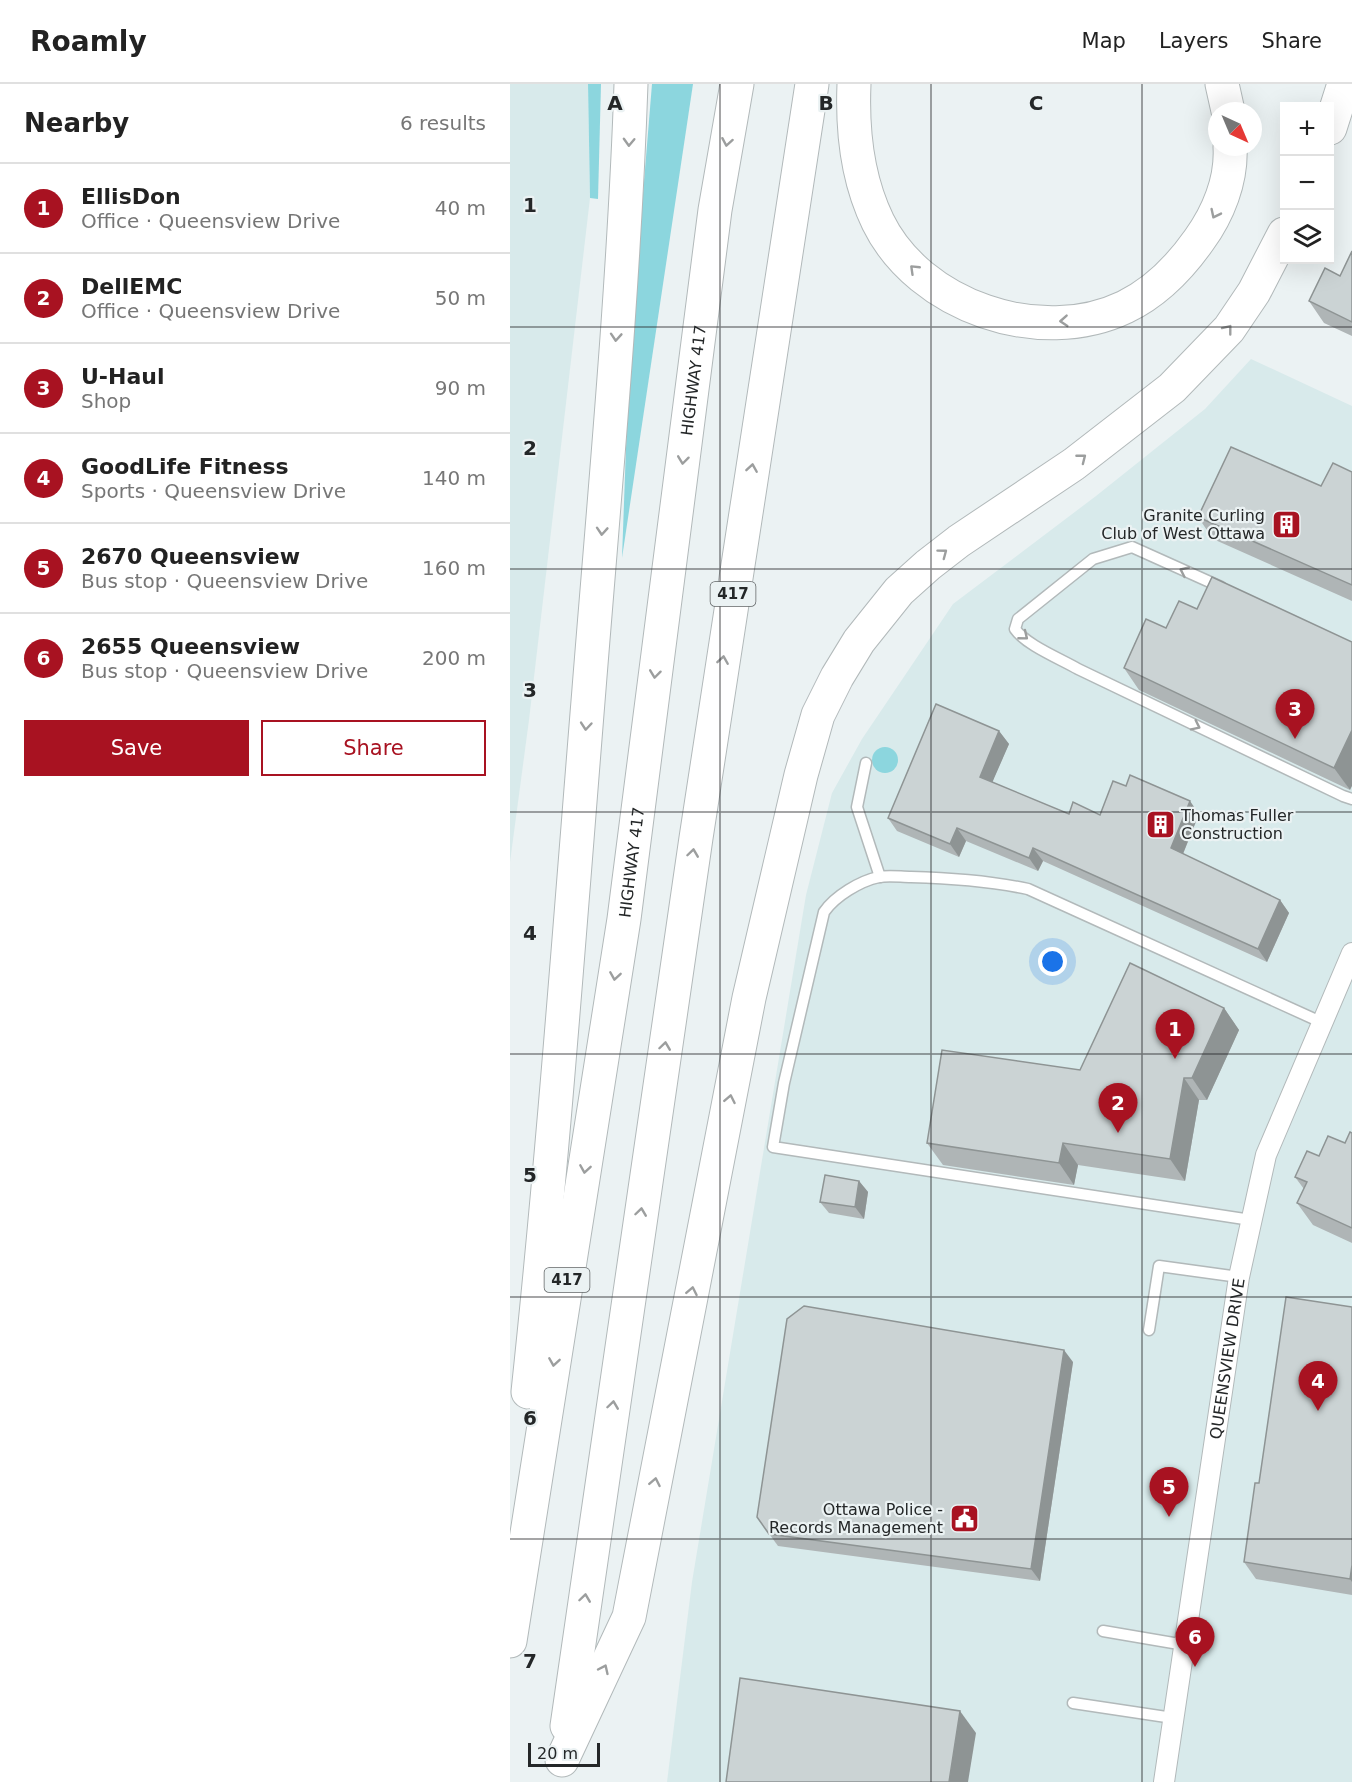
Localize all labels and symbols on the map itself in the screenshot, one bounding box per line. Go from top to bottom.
text: A [607,91,623,115]
text: B [818,91,834,115]
text: C [1029,91,1043,115]
north arrow [1208,102,1262,156]
one-way arrow [721,136,734,146]
one-way arrow [623,138,636,147]
text: 1 [523,193,537,217]
one-way arrow [1210,207,1222,218]
one-way arrow [911,265,921,276]
one-way arrow [1059,314,1068,327]
street label: HIGHWAY 417 [677,324,710,437]
one-way arrow [1220,325,1231,336]
one-way arrow [610,332,623,342]
text: 2 [523,436,537,460]
one-way arrow [1076,454,1087,465]
one-way arrow [677,455,690,464]
one-way arrow [746,463,758,472]
place label: Granite Curling Club of West Ottawa [1101,506,1265,543]
building icon: Granite Curling Club of West Ottawa [1270,508,1302,540]
one-way arrow [596,527,609,536]
one-way arrow [937,549,948,560]
one-way arrow [1180,566,1191,578]
road number: 417 [710,582,756,606]
one-way arrow [1017,628,1028,639]
one-way arrow [716,656,728,665]
one-way arrow [650,669,662,678]
text: 3 [523,678,537,702]
pin: 3 [1276,690,1314,739]
one-way arrow [1190,718,1201,730]
one-way arrow [580,721,593,730]
street label: HIGHWAY 417 [615,806,648,919]
place label: Thomas Fuller Construction [1180,806,1294,843]
building icon: Thomas Fuller Construction [1144,808,1176,840]
one-way arrow [687,849,699,858]
text: 4 [523,921,537,945]
your location [1038,947,1067,976]
one-way arrow [609,971,622,981]
pin: 1 [1156,1010,1194,1059]
one-way arrow [659,1041,671,1051]
pin: 2 [1098,1084,1138,1133]
one-way arrow [723,1095,736,1105]
text: 5 [523,1163,537,1187]
one-way arrow [579,1164,591,1174]
one-way arrow [634,1208,646,1217]
road number: 417 [544,1268,590,1292]
street label: QUEENSVIEW DRIVE [1206,1277,1248,1440]
one-way arrow [685,1286,698,1296]
one-way arrow [548,1356,561,1366]
pin: 4 [1298,1362,1338,1411]
one-way arrow [606,1401,618,1410]
text: 6 [523,1406,537,1430]
pin: 5 [1150,1468,1188,1517]
one-way arrow [648,1477,661,1487]
place label: Ottawa Police - Records Management [769,1500,943,1537]
public building icon: Ottawa Police - Records Management [948,1502,980,1534]
one-way arrow [579,1594,591,1603]
pin: 6 [1176,1618,1214,1667]
text: 7 [523,1649,537,1673]
one-way arrow [597,1665,609,1676]
scale bar [528,1740,600,1768]

